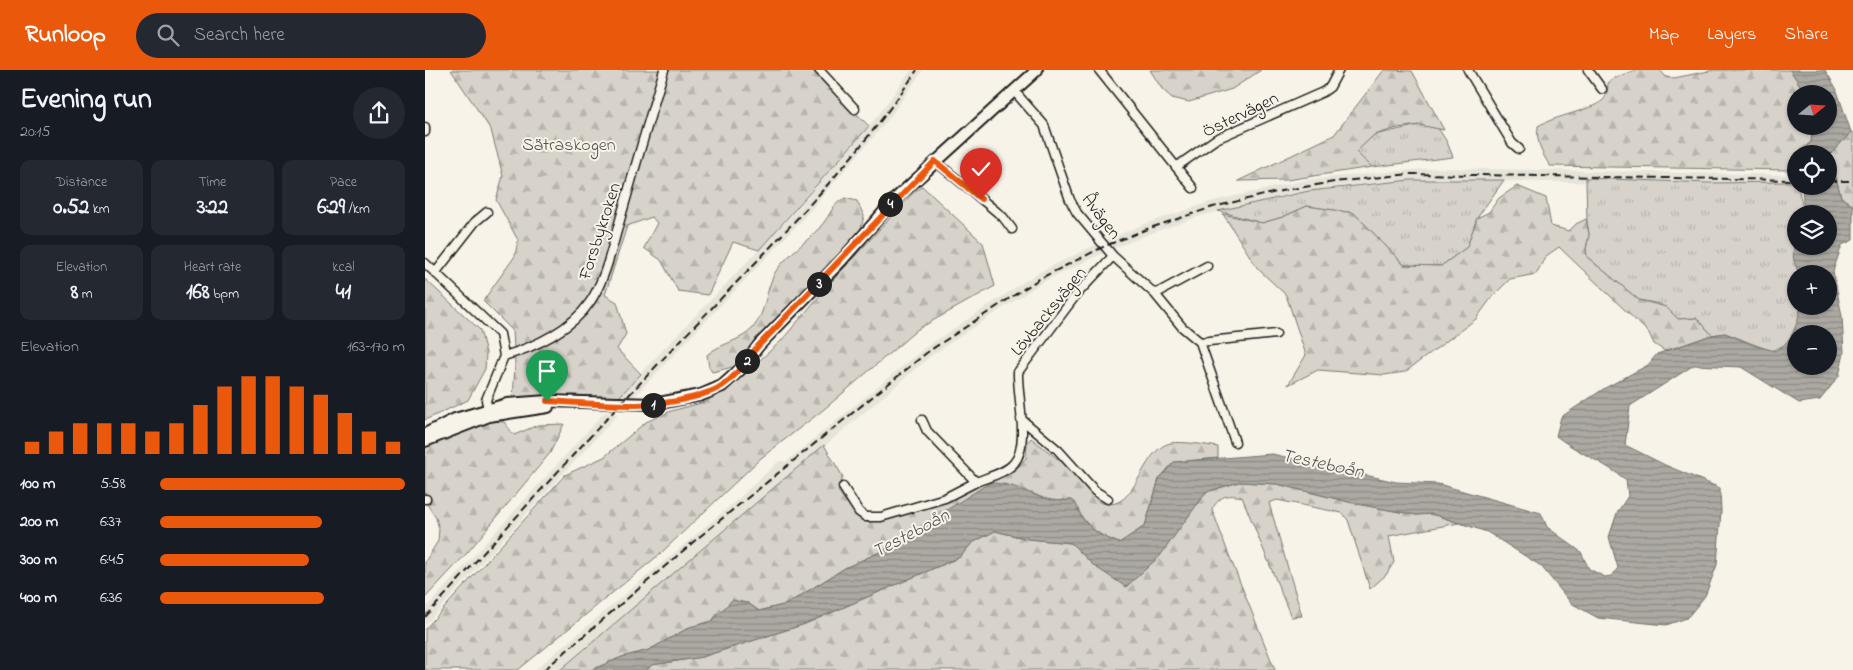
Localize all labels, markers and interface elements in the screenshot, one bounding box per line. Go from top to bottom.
search box [136,13,486,58]
text: Runloop [25,18,106,53]
icon: search [154,21,182,49]
text: Search here [194,22,285,49]
text: Map [1649,22,1679,48]
text: Layers [1707,22,1757,48]
text: Share [1785,22,1828,48]
text: Evening run [20,80,152,121]
north arrow [1787,85,1837,135]
map controls [1787,85,1837,375]
street label: Östervägen [1198,86,1284,146]
button: share [353,87,405,139]
text: 20:15 [20,120,50,144]
park label: Sätraskogen [522,133,616,160]
button: locate [1787,145,1837,195]
pin [960,148,1002,199]
icon: check [967,155,995,183]
text: Distance [56,172,107,193]
text: Time [199,172,226,193]
text: Pace [330,172,357,193]
street label: Forsbykroken [573,180,629,285]
street label: Åvägen [1074,189,1127,247]
pin: 4 [877,192,903,216]
text: 0.52 [53,193,89,223]
text: 3:22 [197,193,228,223]
text: 6:29 [317,193,345,223]
text: 4 [888,194,893,215]
text: km [89,199,110,220]
text: /km [345,199,370,220]
button: layers [1787,205,1837,255]
text: Elevation [56,257,107,278]
text: Heart rate [184,257,241,278]
text: kcal [332,257,355,278]
street label: Lövbacksvägen [1005,262,1095,363]
button: + [1787,265,1837,315]
pin: 3 [807,272,831,296]
text: 3 [817,274,822,295]
text: 8 [70,278,78,308]
text: 168 [186,278,210,308]
text: 41 [336,278,351,308]
text: m [78,284,93,305]
text: bpm [210,284,239,305]
button: − [1787,325,1837,375]
text: Elevation [20,335,79,359]
text: 163–170 m [347,335,405,359]
pin: 2 [735,348,759,374]
pin [526,350,568,401]
text: 2 [744,351,751,372]
icon: arrive [533,357,561,385]
pin: 1 [641,392,665,418]
text: 1 [651,395,656,416]
water label: Testeboån [1279,443,1367,486]
text: 100 m [20,472,55,496]
text: 5:58 [100,472,126,496]
water label: Testeboån [868,502,955,566]
text: 200 m [20,510,58,534]
text: 6:37 [100,510,122,534]
text: 300 m [20,548,57,572]
text: 6:45 [100,548,124,572]
text: 400 m [20,586,57,610]
text: 6:36 [100,586,122,610]

